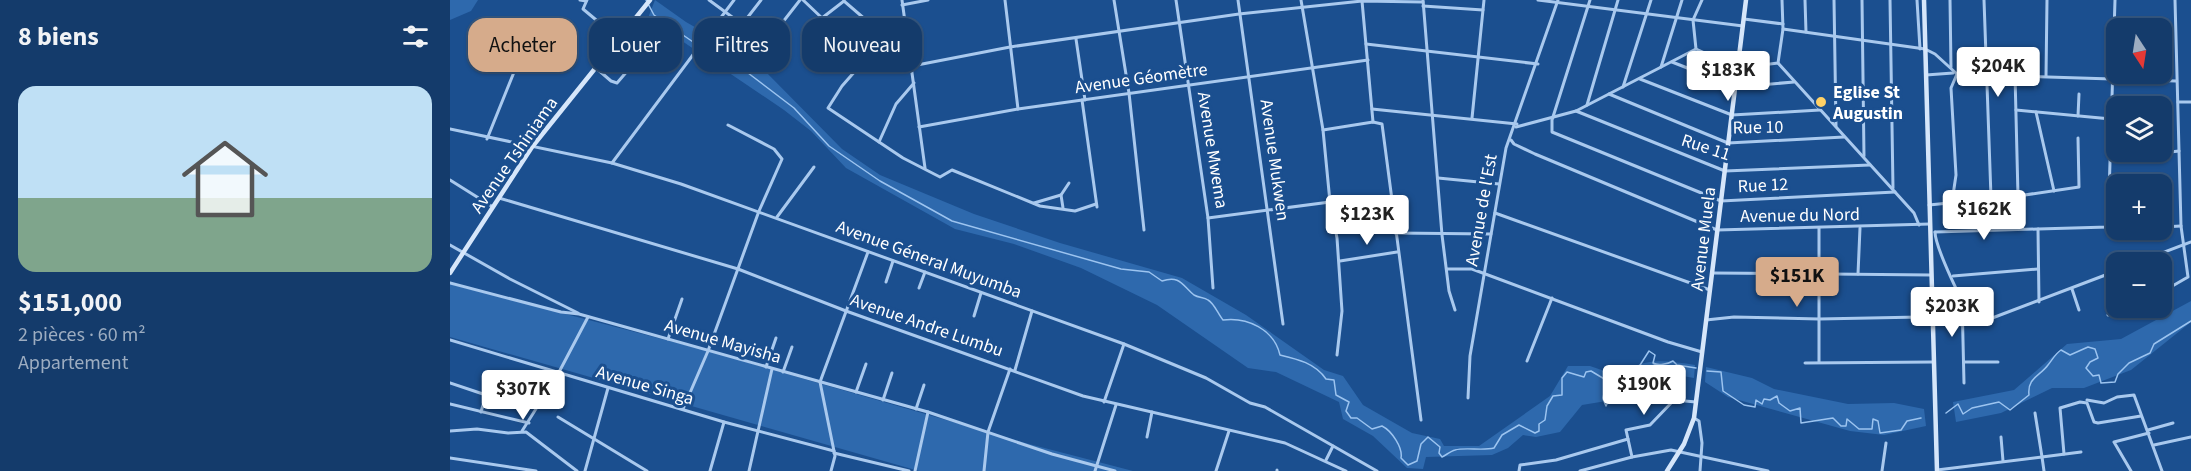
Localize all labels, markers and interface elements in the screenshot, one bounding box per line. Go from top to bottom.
text: 8 biens [18,18,99,55]
chip: Acheter [468,18,577,72]
chip: Louer [589,18,682,72]
chip: Filtres [694,18,790,72]
chip: Nouveau [802,18,922,72]
north arrow [2106,18,2172,84]
map controls [2106,18,2172,318]
icon: filters [399,20,432,53]
pin: $204K [1956,47,2040,98]
pin: $183K [1686,51,1770,102]
text: $204K [1971,52,2025,80]
text: $183K [1701,56,1755,84]
street label: Avenue Géomètre [1073,57,1209,100]
place label: Eglise St Augustin [1832,80,1903,126]
street label: Avenue Mwema [1191,90,1234,210]
street label: Avenue Tshiniama [465,92,564,218]
marker: Eglise St Augustin [1814,95,1828,109]
button: layers [2106,96,2172,162]
street label: Avenue Mukwen [1254,98,1295,222]
street label: Rue 10 [1733,115,1783,140]
icon: home [171,125,279,233]
street label: Rue 11 [1678,128,1734,167]
street label: Avenue de l'Est [1459,152,1504,268]
street label: Rue 12 [1737,172,1789,199]
button: + [2106,174,2172,240]
street label: Avenue Muela [1685,186,1722,292]
pin: $162K [1942,190,2026,241]
pin: $123K [1325,195,1409,246]
text: $162K [1957,195,2011,223]
text: $123K [1340,200,1394,228]
street label: Avenue du Nord [1740,202,1860,229]
street label: Avenue Géneral Muyumba [833,214,1025,305]
button: − [2106,252,2172,318]
pin: $151K [1755,257,1839,308]
text: $151K [1770,262,1824,290]
text: $151,000 [18,284,122,321]
pin: $203K [1910,287,1994,338]
street label: Avenue Andre Lumbu [847,288,1007,363]
text: $203K [1925,292,1979,320]
street label: Avenue Mayisha [662,313,784,370]
text: 2 pièces · 60 m² [18,321,146,349]
text: Appartement [18,349,128,377]
street label: Avenue Singa [593,360,697,411]
pin: $190K [1602,365,1686,416]
pin: $307K [481,370,565,421]
text: $190K [1617,370,1671,398]
text: $307K [496,375,550,403]

